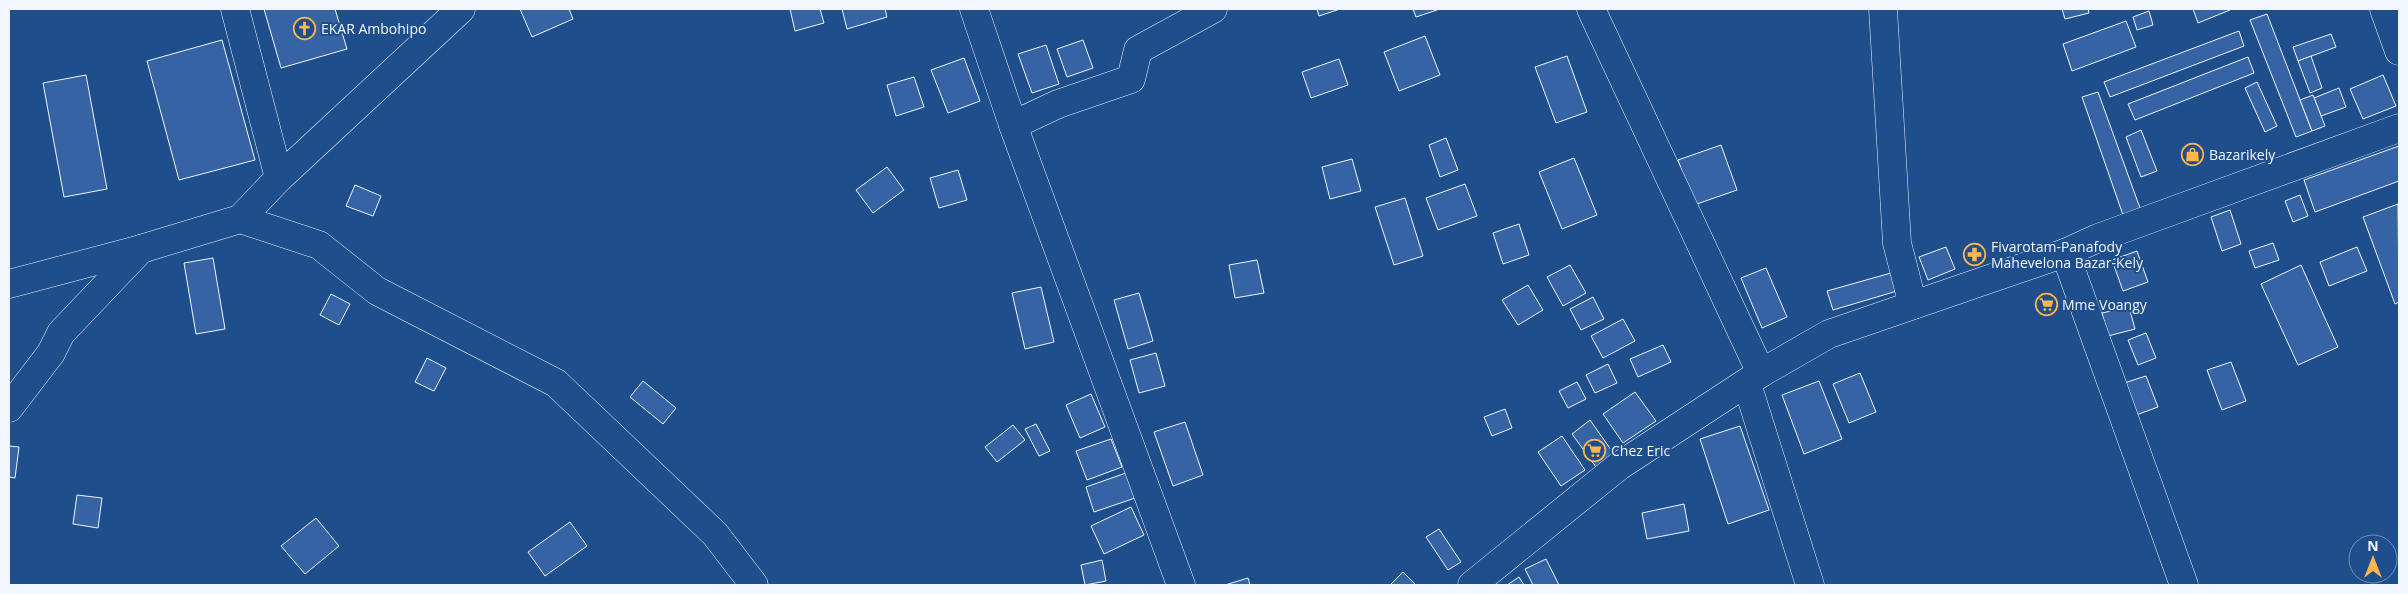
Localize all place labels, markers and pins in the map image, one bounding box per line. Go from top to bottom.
church icon: EKAR Ambohipo [293,17,317,41]
place label: EKAR Ambohipo [321,19,426,38]
shop icon: Bazarikely [2181,143,2205,167]
place label: Bazarikely [2209,145,2276,164]
place label: Fivarotam-Panafody Mahevelona Bazar-Kely [1991,237,2144,272]
pharmacy icon: Fivarotam-Panafody Mahevelona Bazar-Kely [1963,243,1987,267]
supermarket icon: Mme Voangy [2034,293,2058,317]
place label: Mme Voangy [2062,295,2148,314]
supermarket icon: Chez Eric [1583,439,1607,463]
place label: Chez Eric [1611,441,1671,460]

